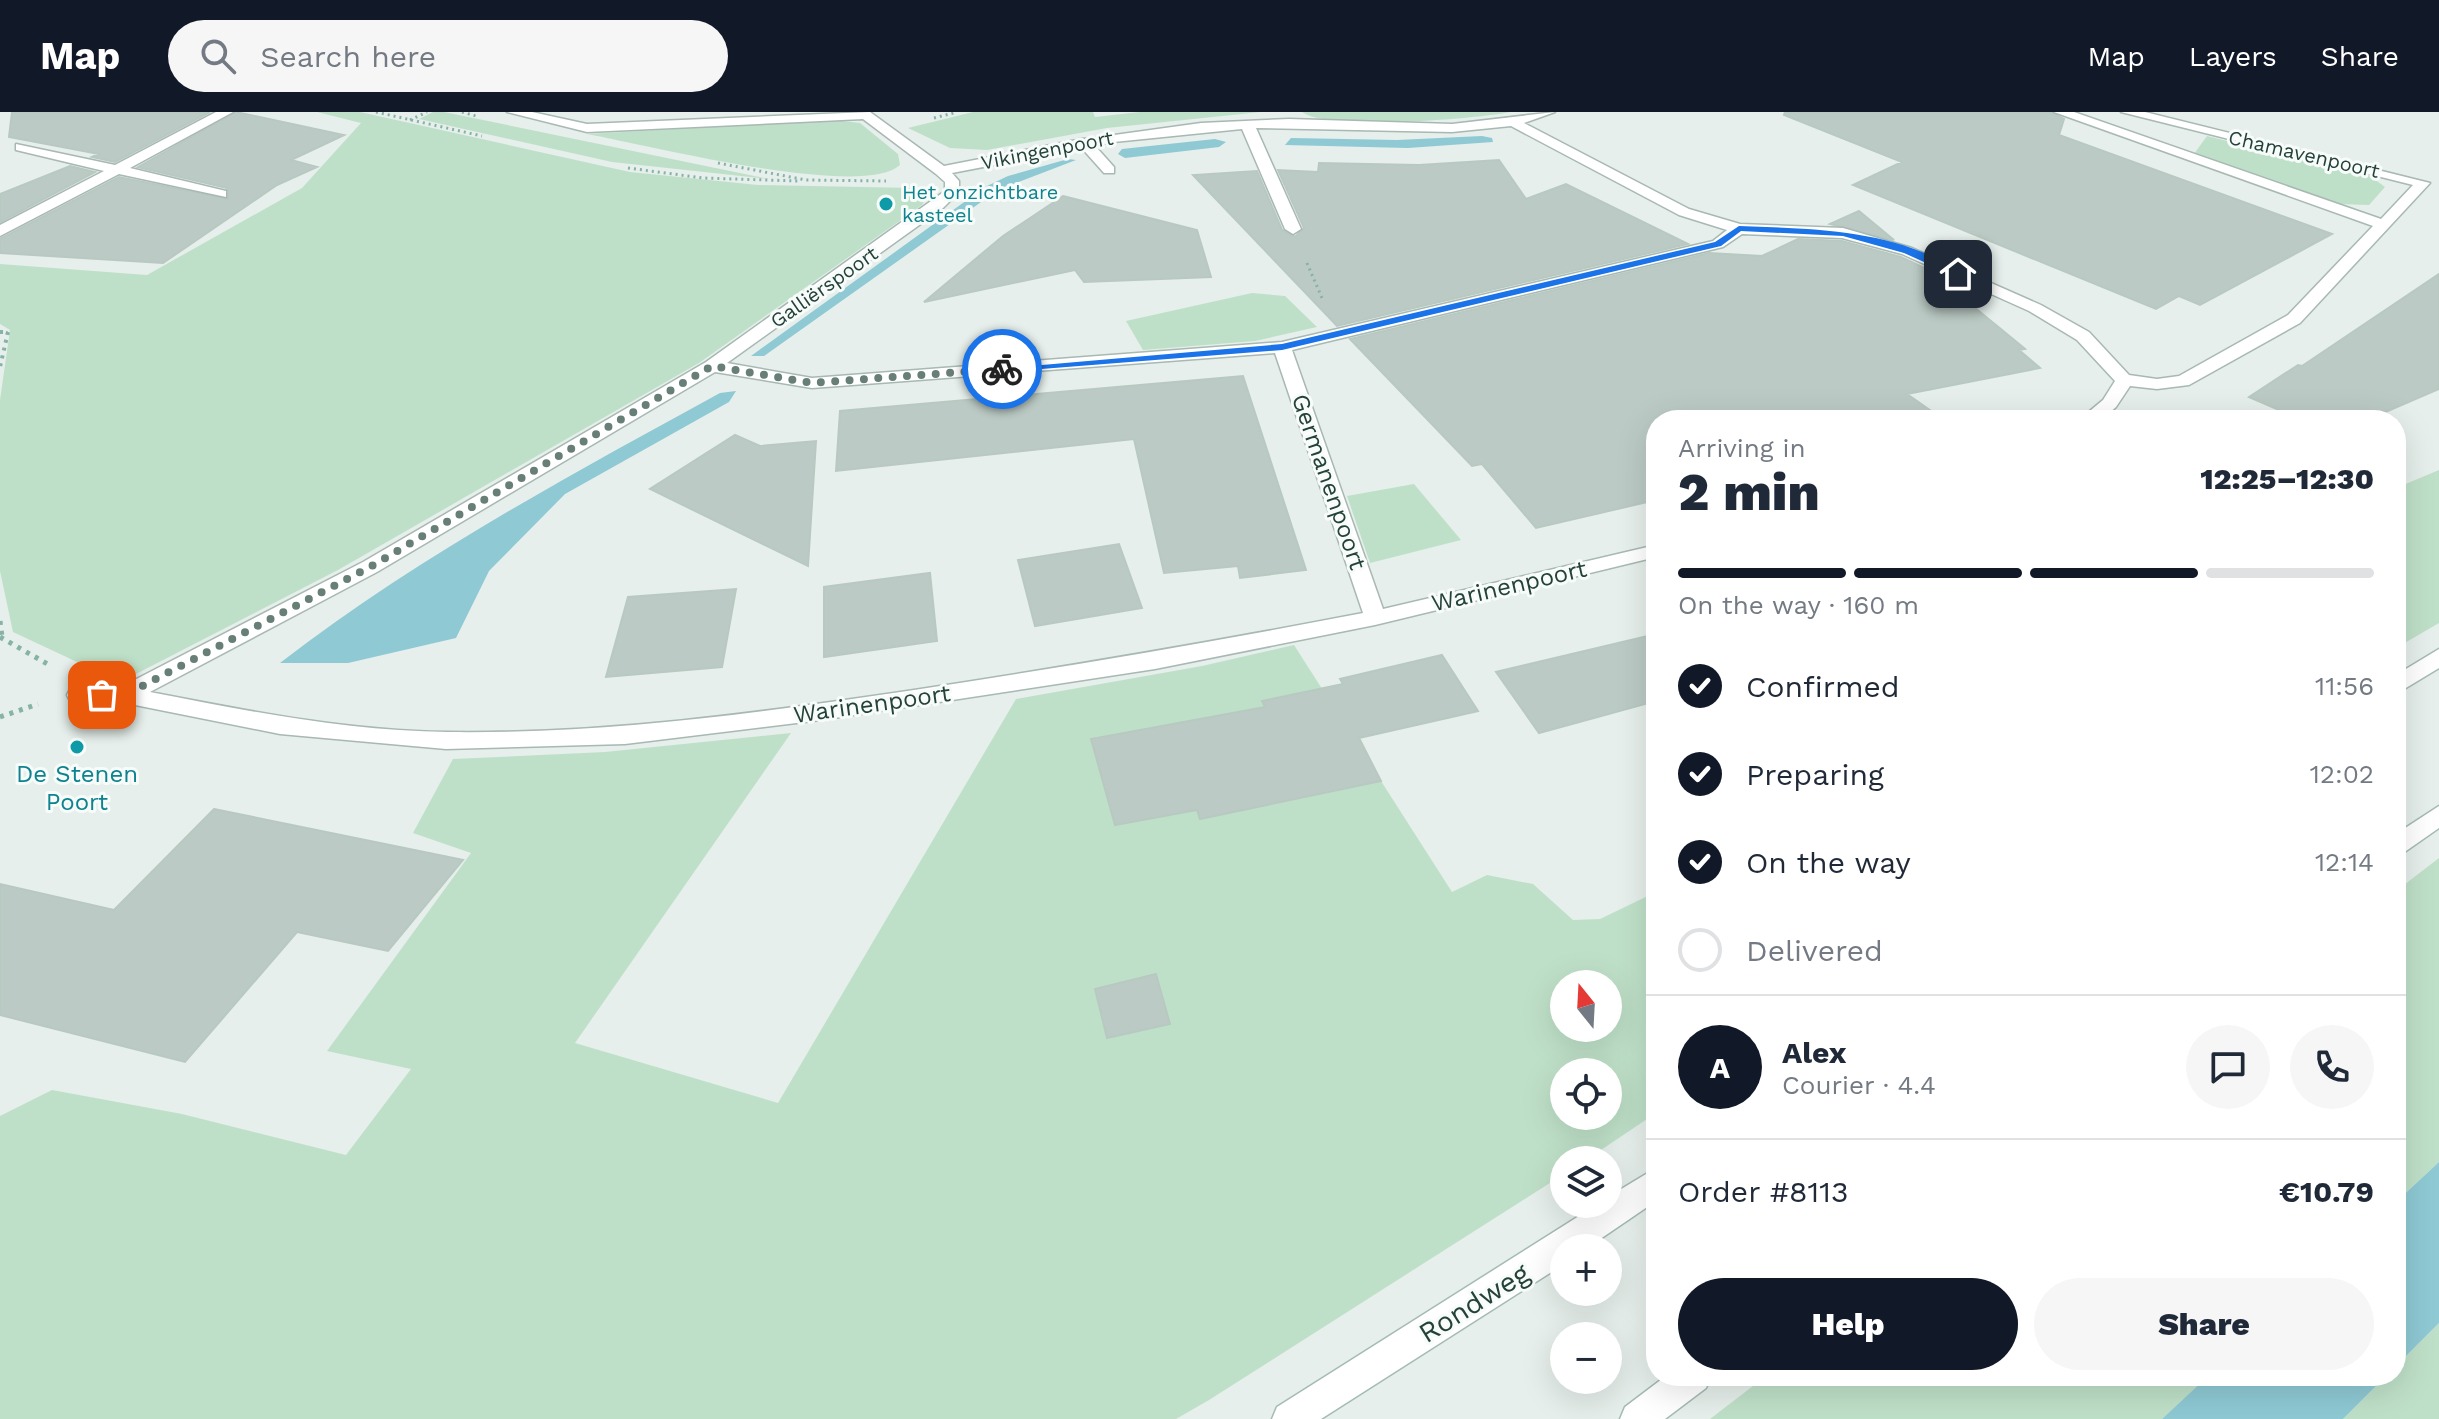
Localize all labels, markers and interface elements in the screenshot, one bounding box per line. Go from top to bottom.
search box [168,20,728,92]
text: Map [40,34,120,78]
icon: search [196,34,240,78]
text: Search here [260,39,436,74]
text: Map [2088,40,2145,73]
text: Layers [2189,40,2277,73]
text: Share [2321,40,2399,73]
street label: Vikingenpoort [979,125,1116,175]
street label: Chamavenpoort [2226,125,2382,183]
place label: Het onzichtbare kasteel [902,180,1058,227]
marker: Het onzichtbare kasteel [877,195,895,213]
pin [1924,240,1992,308]
street label: Galliërspoort [766,241,883,333]
icon: home [1936,252,1980,296]
courier [962,329,1042,409]
icon: bike [980,347,1024,391]
street label: Germanenpoort [1286,390,1372,574]
text: Arriving in [1678,433,1806,463]
text: 12:25–12:30 [2200,461,2374,496]
text: 2 min [1678,462,1820,523]
street label: Warinenpoort [1429,555,1589,617]
text: On the way · 160 m [1678,590,1919,620]
pin [68,661,136,729]
icon: check [1678,664,1722,708]
text: Confirmed [1746,669,1900,704]
text: 11:56 [2315,671,2374,701]
icon: bag [80,673,124,717]
street label: Warinenpoort [792,679,952,729]
marker: De Stenen Poort [68,738,86,756]
icon: check [1678,752,1722,796]
text: Preparing [1746,757,1884,792]
text: 12:02 [2310,759,2374,789]
place label: De Stenen Poort [16,760,138,816]
icon: check [1678,840,1722,884]
text: On the way [1746,845,1911,880]
text: 12:14 [2315,847,2374,877]
text: Delivered [1746,933,1883,968]
north arrow [1550,970,1622,1042]
map controls [1550,970,1622,1394]
button: chat [2186,1025,2270,1109]
button: phone [2290,1025,2374,1109]
text: Alex [1782,1035,1846,1070]
text: A [1710,1050,1730,1085]
button: locate [1550,1058,1622,1130]
text: Courier · 4.4 [1782,1070,1936,1100]
button: layers [1550,1146,1622,1218]
text: Order #8113 [1678,1174,1849,1209]
text: €10.79 [2279,1174,2374,1209]
button: + [1550,1234,1622,1306]
street label: Rondweg [1413,1256,1535,1350]
button: Help [1678,1278,2018,1370]
button: Share [2034,1278,2374,1370]
button: − [1550,1322,1622,1394]

